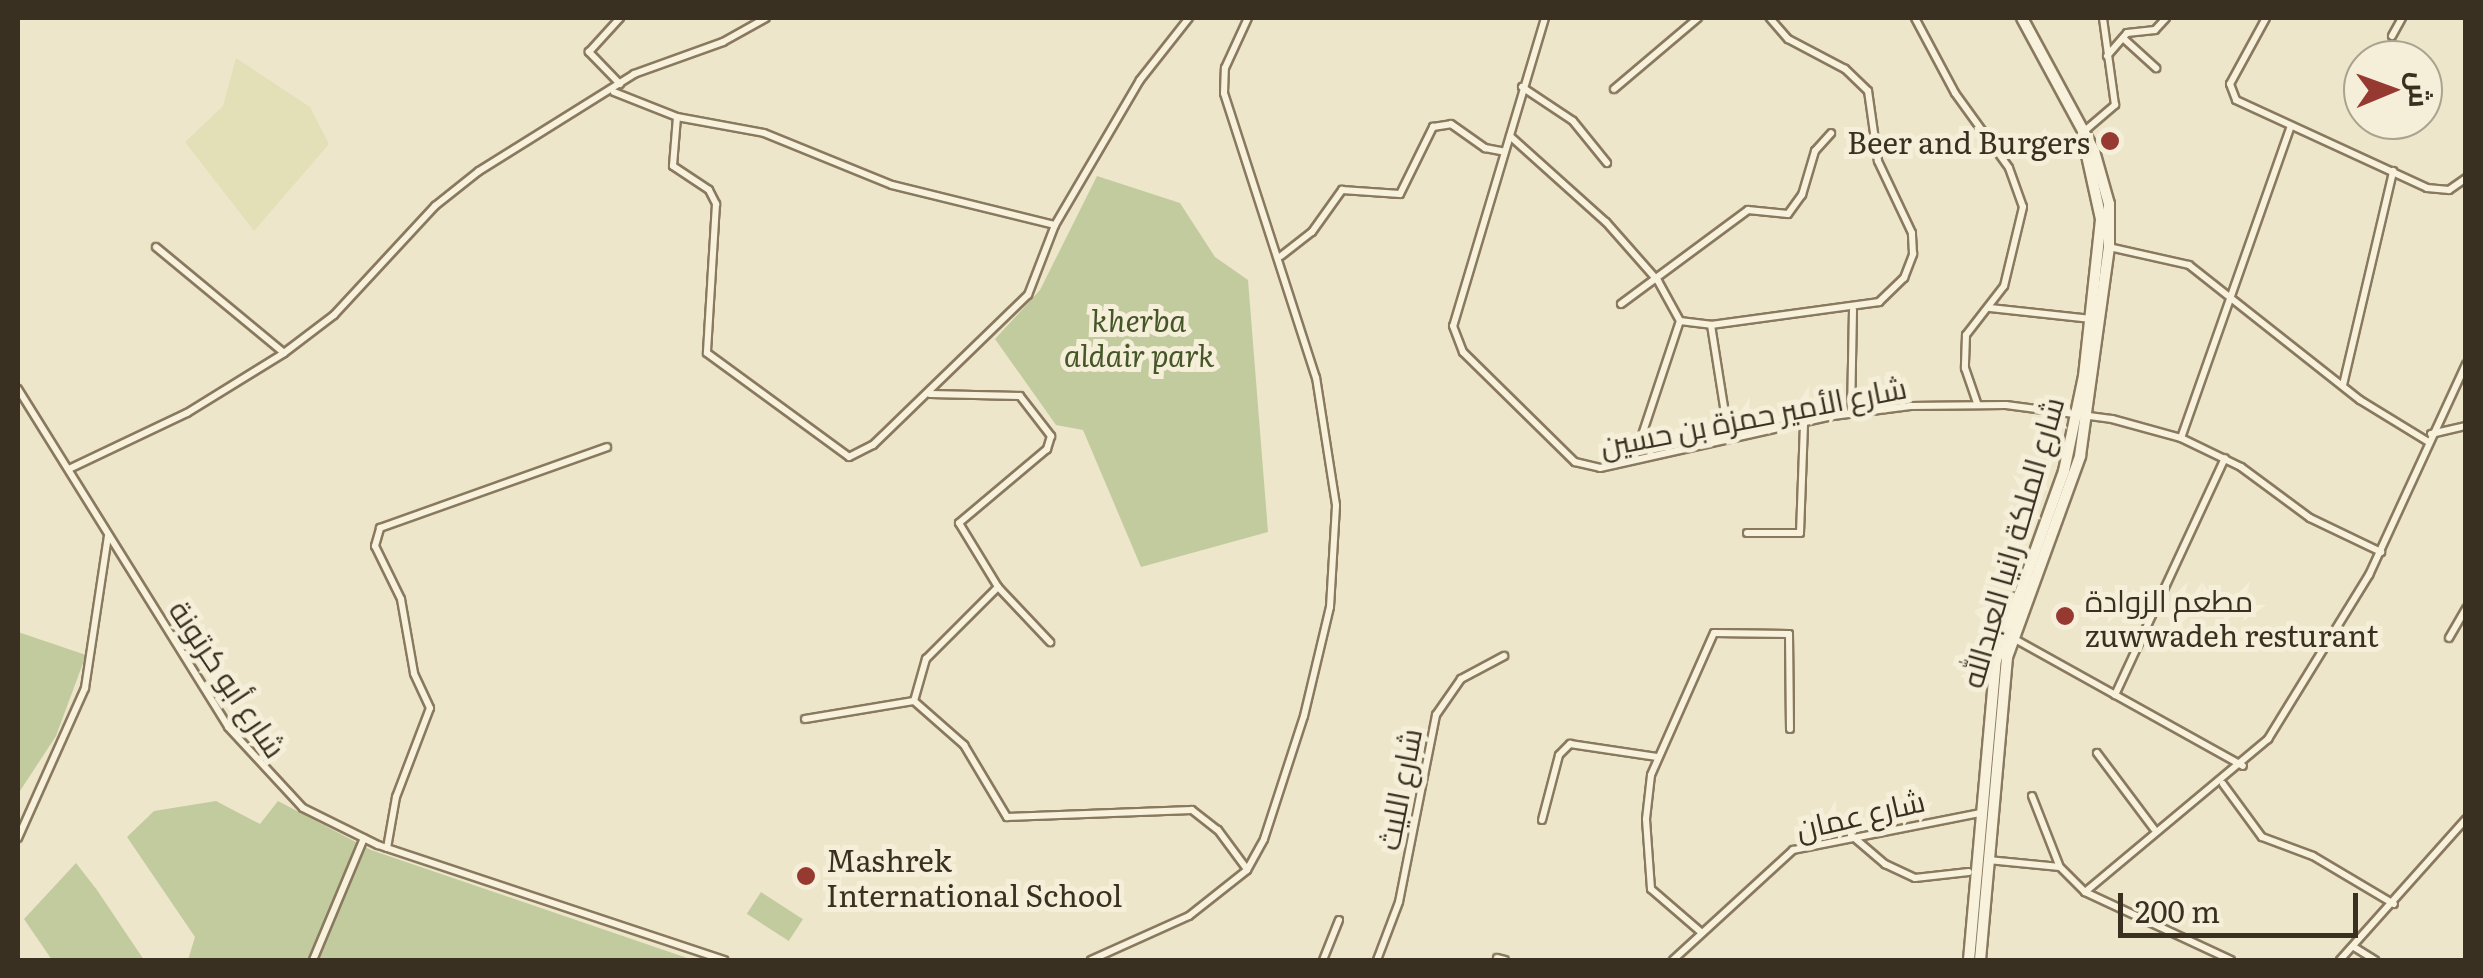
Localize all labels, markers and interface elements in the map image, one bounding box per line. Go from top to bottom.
north arrow [2343,40,2443,140]
text: ش [2400,71,2442,108]
place label: Beer and Burgers [1847,123,2090,159]
marker: Beer and Burgers [2099,130,2121,152]
park label: kherba aldair park [1064,301,1214,372]
street label: شارع الأمير حمزة بن حسين [1597,368,1909,462]
street label: شارع الملكة رانيا العبدالله [1952,393,2070,691]
place label: مطعم الزوادة zuwwadeh resturant [2085,581,2379,652]
street label: شارع أبو كرتونة [163,593,295,763]
marker: مطعم الزوادة zuwwadeh resturant [2054,605,2076,627]
street label: شارع الليث [1369,725,1427,853]
street label: شارع عمان [1792,781,1928,845]
place label: Mashrek International School [826,841,1122,912]
marker: Mashrek International School [795,865,817,887]
scale bar [2123,873,2363,935]
text: 200 m [2135,888,2220,932]

